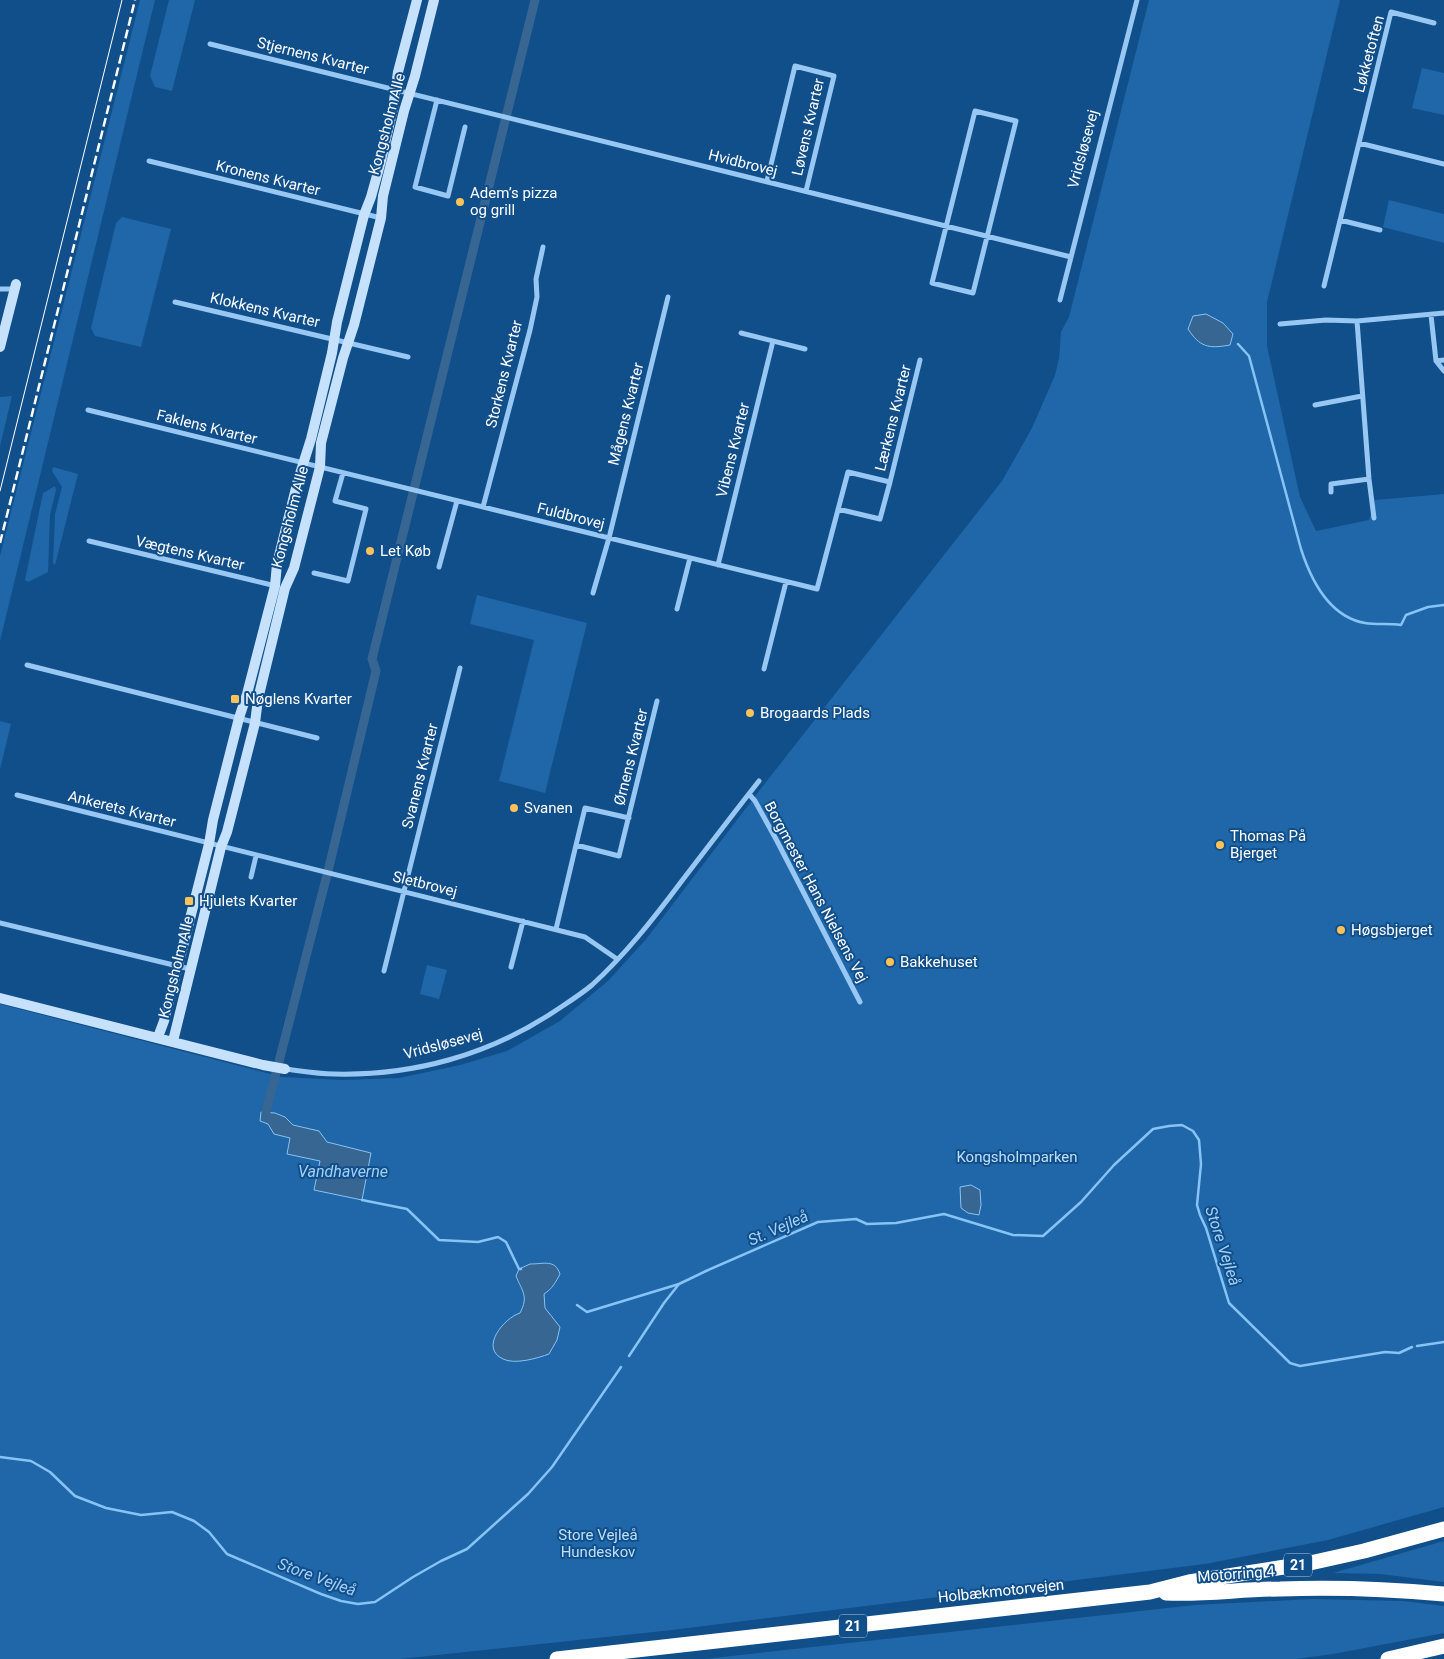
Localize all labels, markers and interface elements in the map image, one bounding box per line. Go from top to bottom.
street label: Løkketoften [1350,13,1388,95]
street label: Stjernens Kvarter [255,33,371,79]
street label: Kongsholm Alle [365,71,409,177]
street label: Løvens Kvarter [788,77,828,177]
street label: Vridsløsevej [1064,108,1102,190]
street label: Hvidbrovej [707,146,779,180]
street label: Kronens Kvarter [214,156,322,200]
place label: Adem’s pizza og grill [470,184,558,219]
marker: Adem’s pizza og grill [454,196,466,208]
street label: Klokkens Kvarter [208,289,322,331]
street label: Storkens Kvarter [482,318,526,430]
street label: Mågens Kvarter [605,361,647,467]
street label: Lærkens Kvarter [871,363,915,473]
street label: Vibens Kvarter [713,401,753,499]
street label: Faklens Kvarter [155,406,259,448]
street label: Kongsholm Alle [268,464,312,570]
street label: Fuldbrovej [535,499,607,533]
street label: Vægtens Kvarter [134,532,246,574]
place label: Let Køb [380,542,431,560]
marker: Let Køb [364,545,376,557]
place label: Nøglens Kvarter [245,690,352,708]
marker: Nøglens Kvarter [229,693,241,705]
place label: Brogaards Plads [760,704,870,722]
street label: Ørnens Kvarter [610,707,652,807]
marker: Brogaards Plads [744,707,756,719]
street label: Svanens Kvarter [398,721,442,831]
street label: Ankerets Kvarter [66,787,178,831]
street label: Borgmester Hans Nielsens Vej [761,798,871,986]
place label: Svanen [524,799,573,817]
marker: Svanen [508,802,520,814]
place label: Thomas På Bjerget [1230,827,1306,862]
marker: Thomas På Bjerget [1214,839,1226,851]
street label: Sletbrovej [391,867,459,901]
place label: Hjulets Kvarter [199,892,297,910]
marker: Hjulets Kvarter [183,895,195,907]
street label: Kongsholm Alle [155,914,197,1020]
place label: Høgsbjerget [1351,921,1433,939]
marker: Høgsbjerget [1335,924,1347,936]
place label: Bakkehuset [900,953,978,971]
marker: Bakkehuset [884,956,896,968]
street label: Vridsløsevej [402,1025,484,1063]
park label: Kongsholmparken [956,1148,1078,1166]
water label: Vandhaverne [298,1162,388,1181]
water label: Store Vejleå [1201,1204,1245,1288]
water label: St. Vejleå [745,1206,811,1250]
park label: Store Vejleå Hundeskov [558,1526,638,1561]
water label: Store Vejleå [275,1554,359,1600]
road number: 21 [1284,1554,1312,1576]
street label: Motorring 4 [1197,1562,1276,1586]
street label: Holbækmotorvejen [937,1575,1065,1607]
road number: 21 [839,1614,867,1638]

